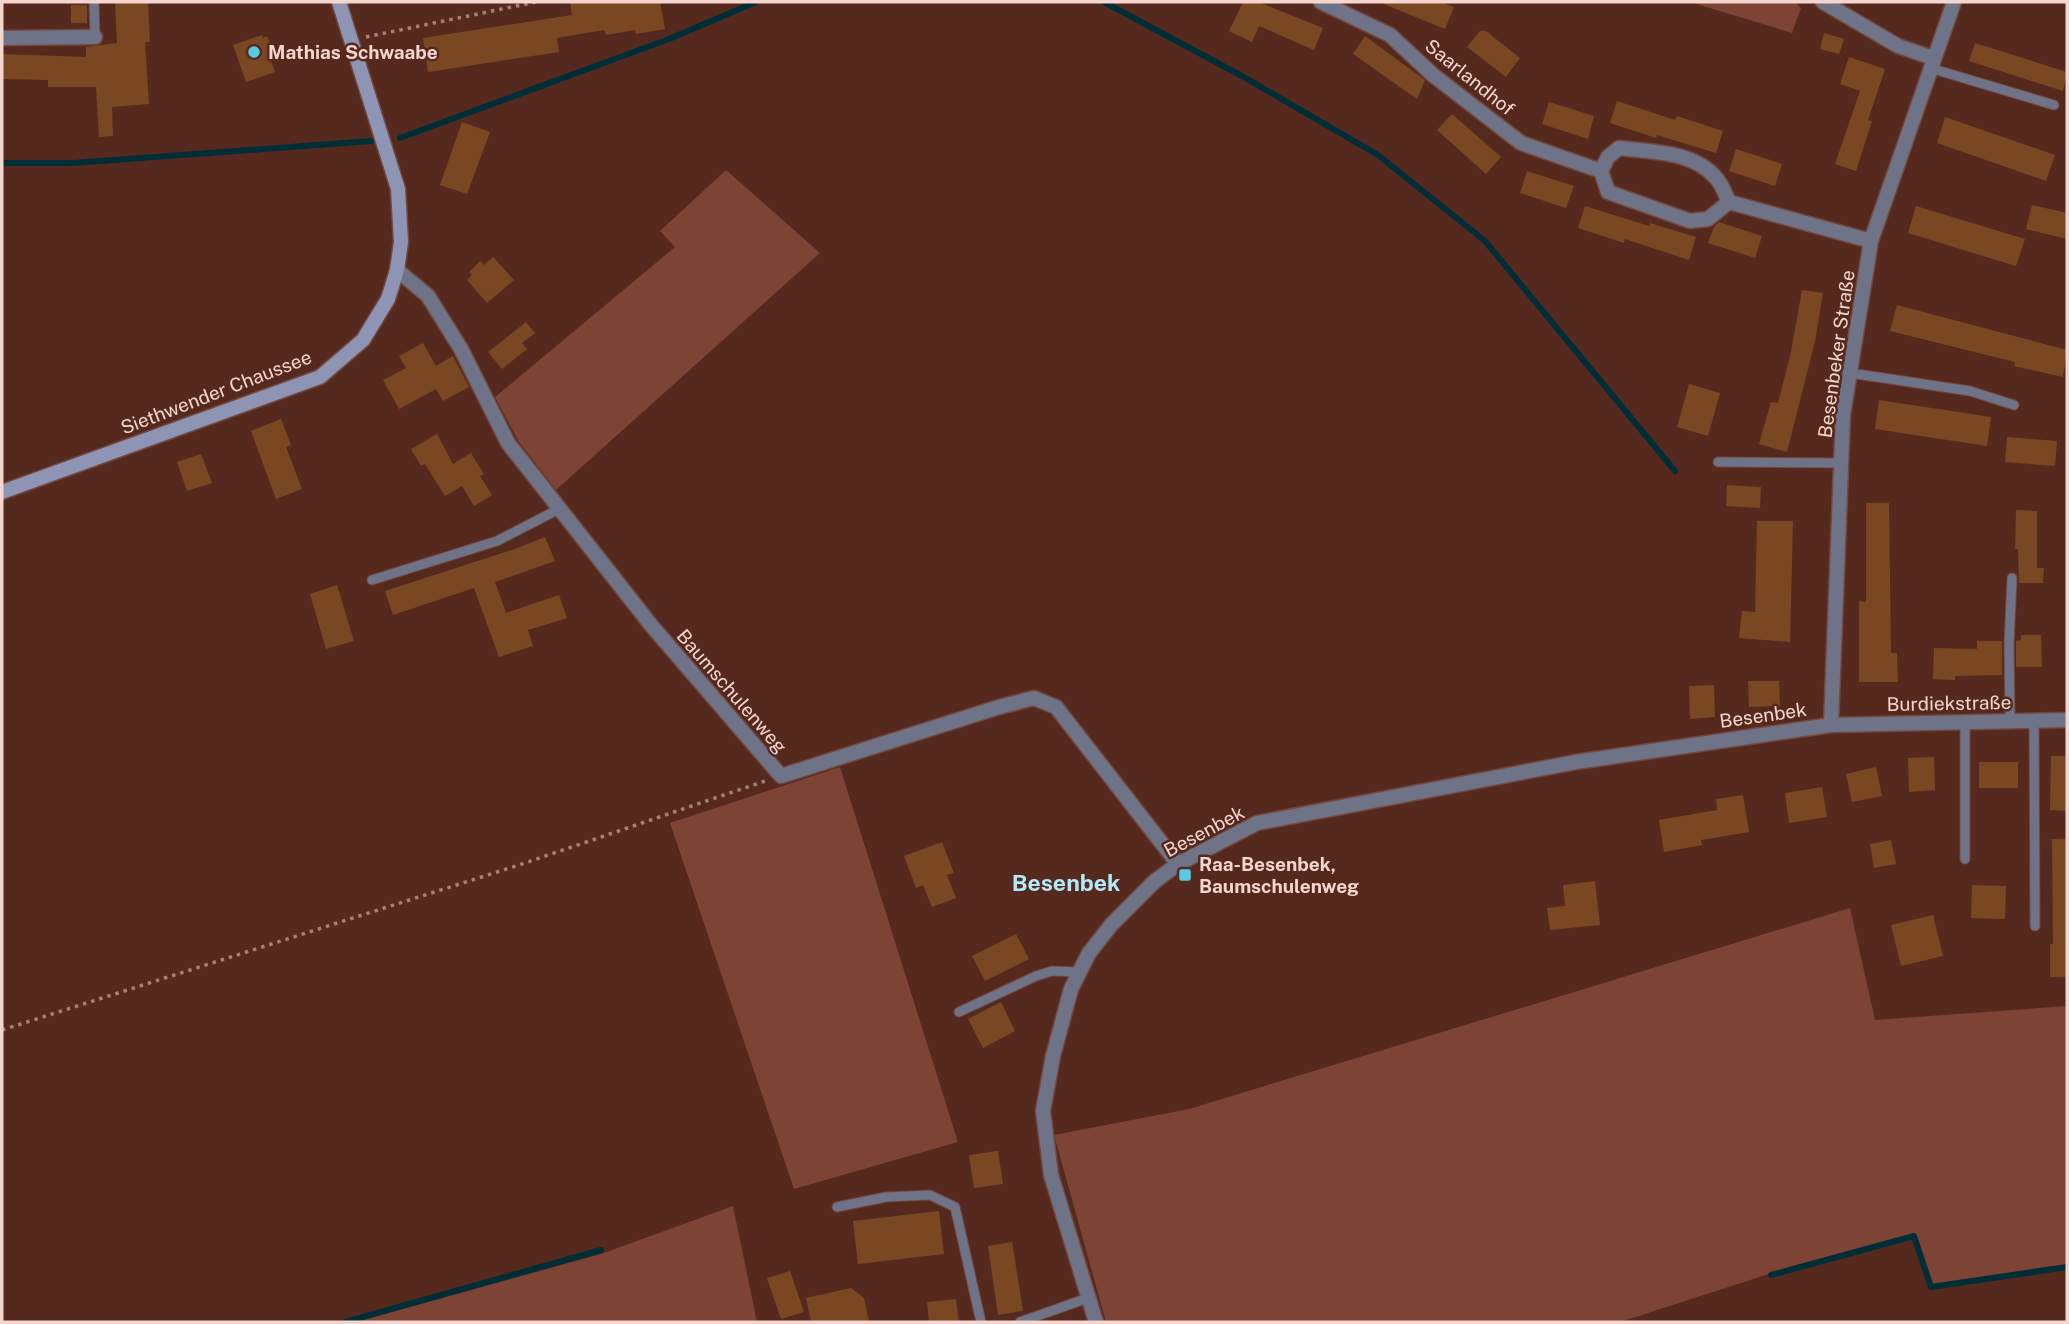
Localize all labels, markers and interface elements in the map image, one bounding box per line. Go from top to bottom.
street label: Saarlandhof [1421,34,1519,120]
place label: Mathias Schwaabe [268,41,438,63]
marker: Mathias Schwaabe [246,44,262,60]
street label: Besenbeker Straße [1813,269,1859,439]
street label: Siethwender Chaussee [118,345,314,439]
street label: Baumschulenweg [672,625,792,757]
street label: Burdiekstraße [1886,691,2012,715]
street label: Besenbek [1718,698,1808,732]
street label: Besenbek [1160,801,1248,861]
place label: Raa-Besenbek, Baumschulenweg [1199,853,1359,897]
marker: Raa-Besenbek, Baumschulenweg [1177,867,1193,883]
district label: Besenbek [1012,869,1120,896]

